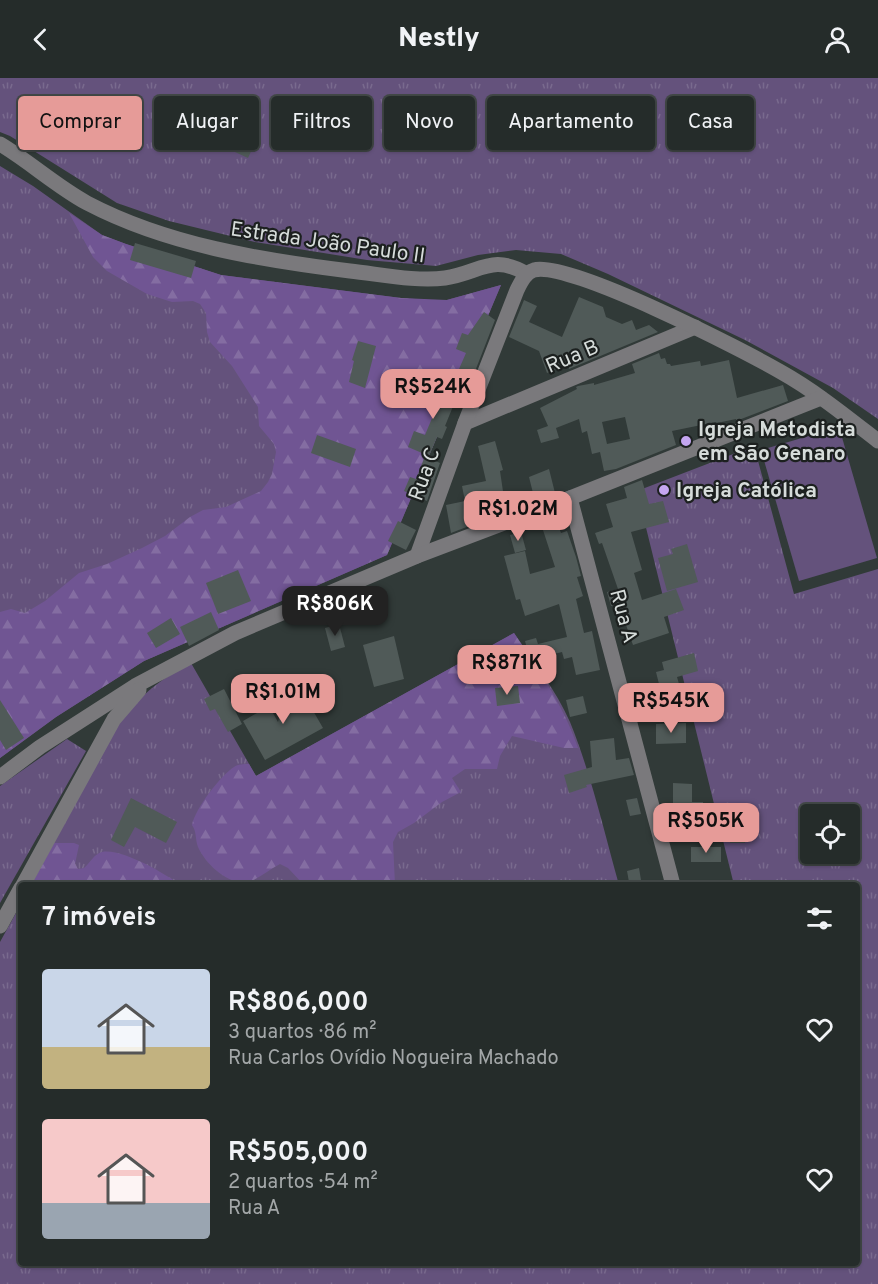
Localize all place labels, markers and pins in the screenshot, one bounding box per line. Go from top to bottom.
pin: R$524K [384,369,482,420]
place label: Igreja Metodista em São Genaro [698,417,856,468]
marker: Igreja Metodista em São Genaro [679,434,693,448]
place label: Igreja Católica [676,478,817,505]
marker: Igreja Católica [657,483,671,497]
pin: R$1.02M [463,491,573,542]
pin: R$806K [286,586,384,637]
pin: R$871K [458,645,556,696]
pin: R$1.01M [228,674,338,725]
pin: R$545K [622,683,720,734]
pin: R$505K [657,803,755,854]

